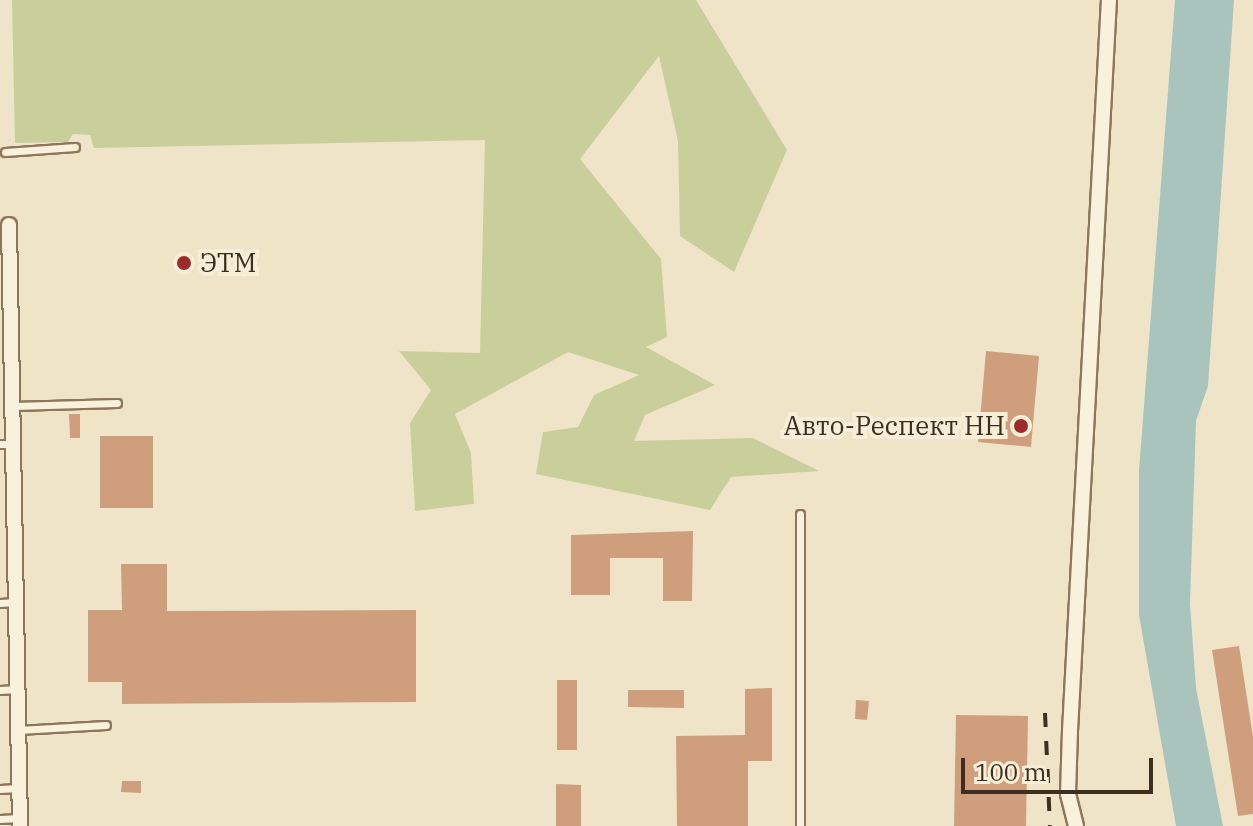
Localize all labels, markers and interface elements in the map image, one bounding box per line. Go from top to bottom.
place label: ЭТМ [200,247,256,279]
marker: ЭТМ [175,254,193,272]
place label: Авто-Респект НН [784,410,1005,442]
marker: Авто-Респект НН [1012,417,1030,435]
scale bar [965,742,1157,792]
text: 100 m [975,756,1047,788]

